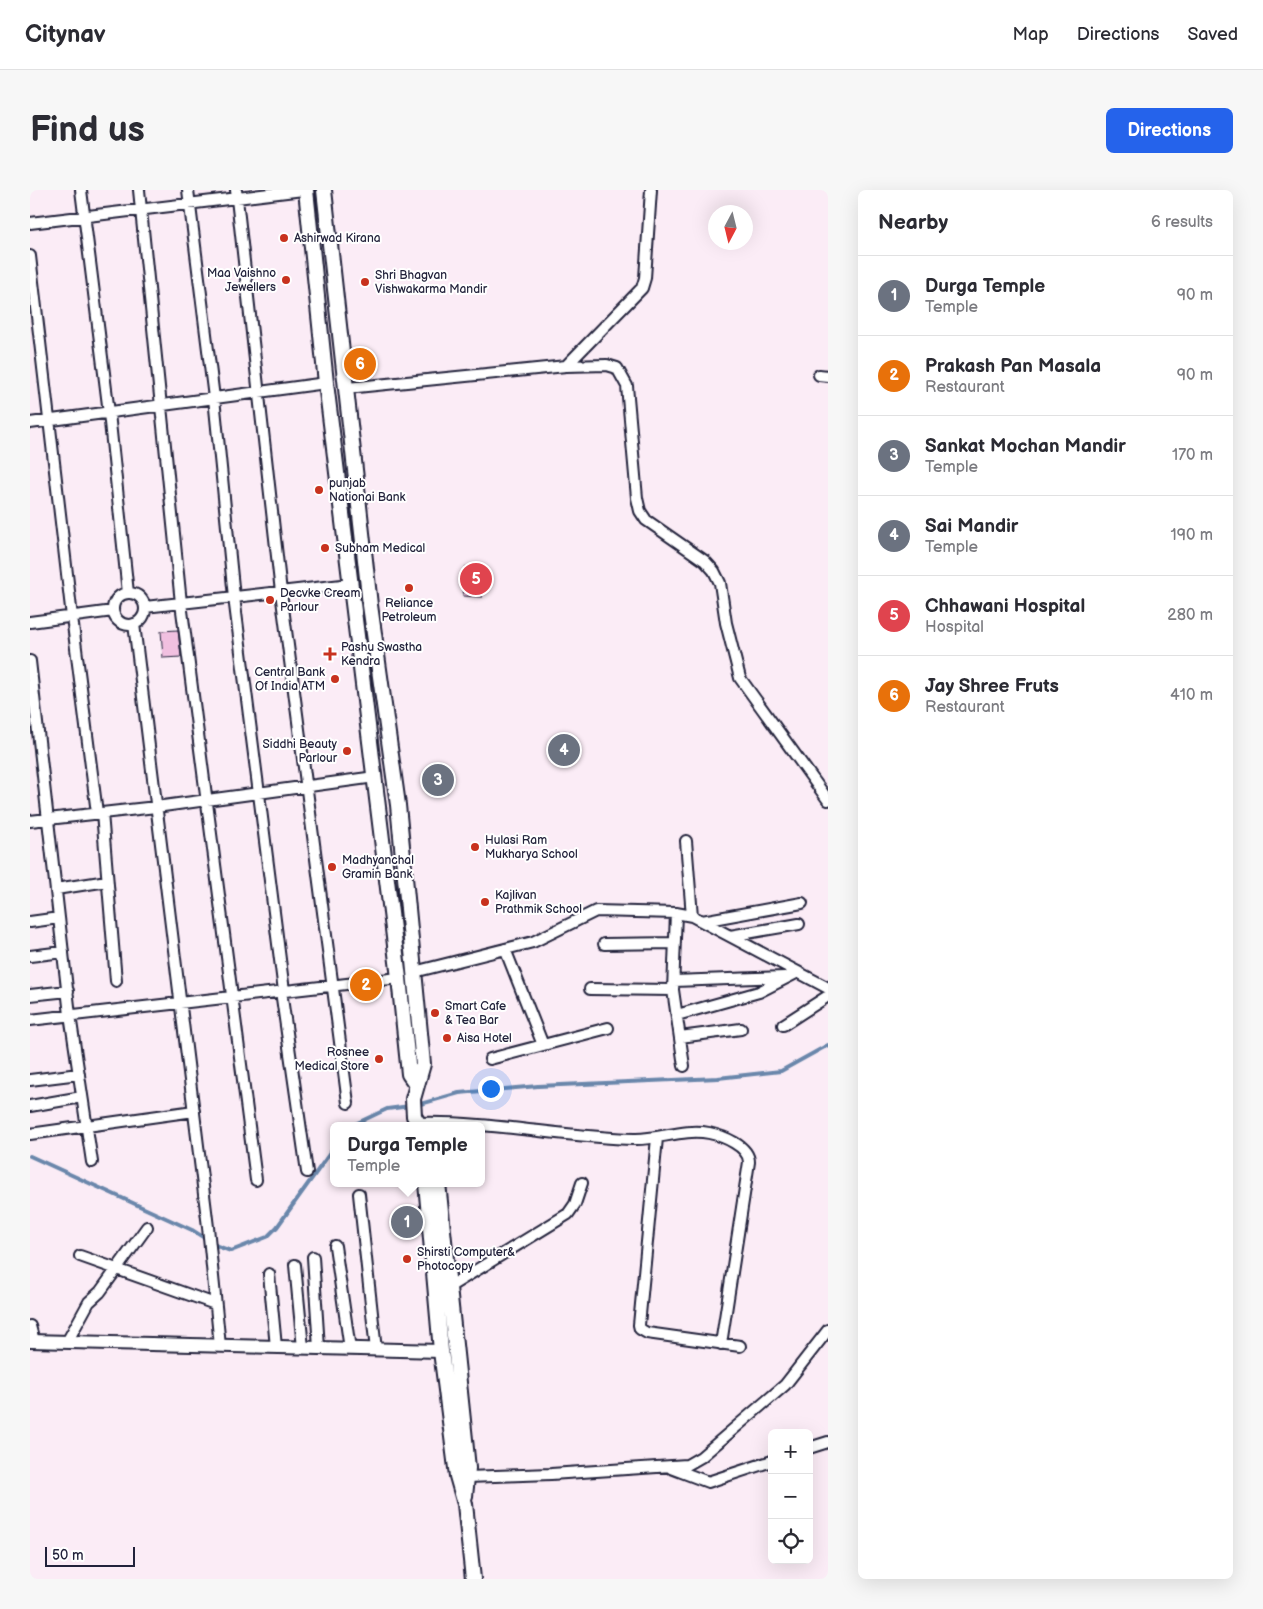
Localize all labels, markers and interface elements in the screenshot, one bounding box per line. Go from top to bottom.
text: Citynav [25,20,106,49]
text: Map [1013,24,1049,45]
text: Directions [1077,24,1159,45]
text: Saved [1187,24,1238,45]
button: Directions [1106,108,1233,153]
text: Find us [30,109,145,152]
north arrow [708,205,753,250]
text: Nearby [878,210,948,235]
text: 6 results [1151,213,1213,232]
place label: Ashirwad Kirana [294,231,381,246]
marker: Ashirwad Kirana [278,232,290,244]
place label: Maa Vaishno Jewellers [207,266,276,295]
place label: Shri Bhagvan Vishwakarma Mandir [375,268,488,297]
marker: Maa Vaishno Jewellers [280,274,292,286]
text: Durga Temple [925,275,1045,298]
marker: Shri Bhagvan Vishwakarma Mandir [359,276,371,288]
text: 1 [891,286,897,305]
text: 90 m [1177,286,1213,305]
text: Temple [925,298,978,317]
pin: 6 [344,345,376,383]
text: Prakash Pan Masala [925,355,1101,378]
text: 2 [889,366,899,385]
text: 90 m [1177,366,1213,385]
text: Restaurant [925,378,1005,397]
text: Sankat Mochan Mandir [925,435,1126,458]
text: 3 [889,446,899,465]
text: 170 m [1172,446,1213,465]
text: Temple [925,458,978,477]
place label: punjab Nationai Bank [329,476,406,505]
marker: punjab Nationai Bank [313,484,325,496]
text: Sai Mandir [925,515,1018,538]
text: 4 [889,526,899,545]
text: 190 m [1171,526,1213,545]
text: Temple [925,538,978,557]
place label: Subham Medical [335,541,425,556]
marker: Subham Medical [319,542,331,554]
pin: 5 [460,560,492,598]
marker: Reliance Petroleum [403,582,415,594]
place label: Decvke Cream Parlour [280,586,360,615]
marker: Decvke Cream Parlour [264,594,276,606]
text: Chhawani Hospital [925,595,1085,618]
place label: Reliance Petroleum [381,596,437,625]
text: 5 [889,606,899,625]
text: 280 m [1167,606,1213,625]
text: Hospital [925,618,984,637]
place label: Pashu Swastha Kendra [341,640,422,669]
marker: Pashu Swastha Kendra [323,647,337,661]
place label: Central Bank Of India ATM [254,665,325,694]
marker: Central Bank Of India ATM [329,673,341,685]
text: Jay Shree Fruts [925,675,1059,698]
text: 6 [889,686,899,705]
text: 410 m [1170,686,1213,705]
text: Restaurant [925,698,1005,717]
pin: 4 [548,731,580,769]
place label: Siddhi Beauty Parlour [263,737,338,766]
marker: Siddhi Beauty Parlour [341,745,353,757]
pin: 3 [422,761,454,799]
place label: Hulasi Ram Mukharya School [485,833,578,862]
marker: Hulasi Ram Mukharya School [469,841,481,853]
place label: Madhyanchal Gramin Bank [342,853,414,882]
marker: Madhyanchal Gramin Bank [326,861,338,873]
place label: Kajlivan Prathmik School [495,888,582,917]
marker: Kajlivan Prathmik School [479,896,491,908]
pin: 2 [350,966,382,1004]
place label: Smart Cafe & Tea Bar [445,999,506,1028]
marker: Smart Cafe & Tea Bar [429,1007,441,1019]
place label: Aisa Hotel [457,1031,512,1046]
marker: Aisa Hotel [441,1032,453,1044]
place label: Rosnee Medical Store [294,1045,369,1074]
marker: Rosnee Medical Store [373,1053,385,1065]
your location [478,1076,504,1102]
popup [330,1122,485,1187]
text: Durga Temple [347,1134,468,1157]
text: Temple [347,1157,400,1176]
pin: 1 [391,1203,423,1241]
place label: Shirsti Computer& Photocopy [417,1245,515,1274]
marker: Shirsti Computer& Photocopy [401,1253,413,1265]
map controls [768,1429,813,1564]
button: + [768,1429,813,1474]
button: − [768,1474,813,1519]
button: locate [768,1519,813,1564]
scale bar [45,1544,135,1567]
text: 50 m [52,1547,84,1564]

